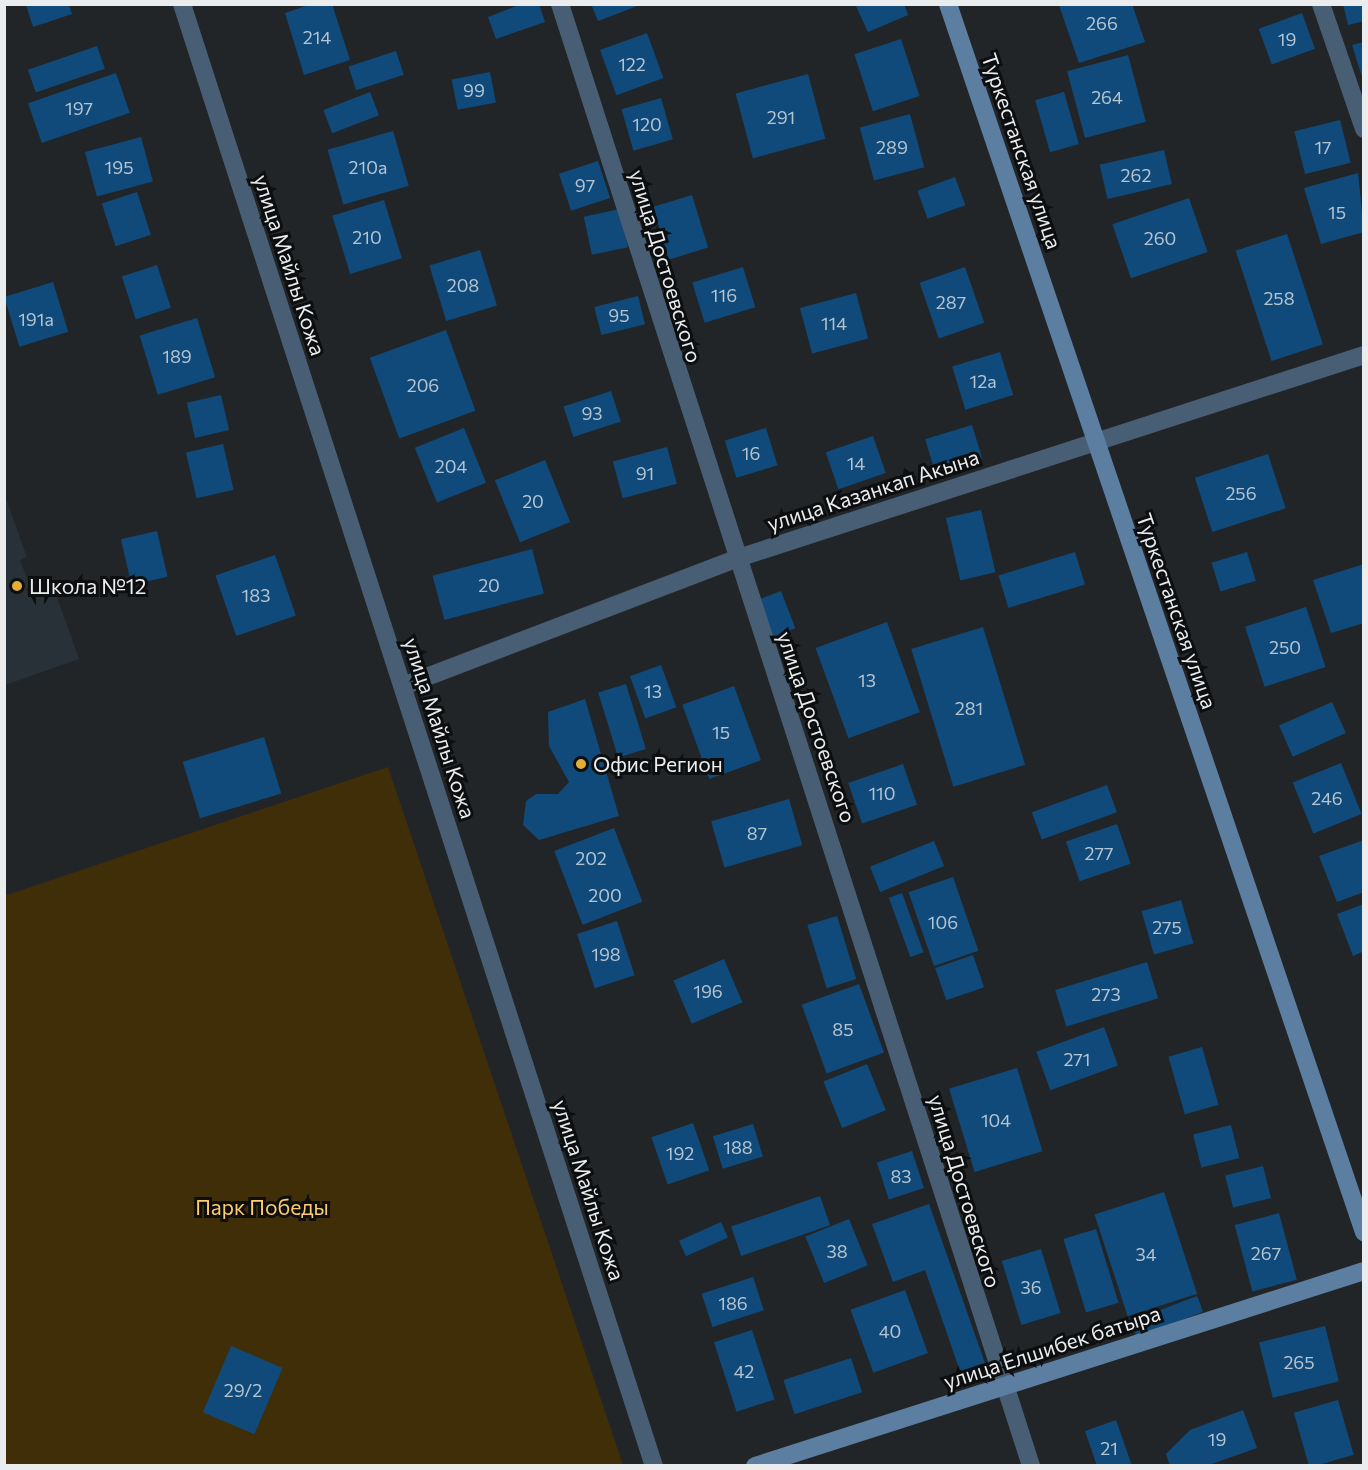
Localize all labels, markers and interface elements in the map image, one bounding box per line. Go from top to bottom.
house number: 266 [1086,12,1118,34]
house number: 214 [303,26,331,48]
house number: 19 [1278,28,1296,50]
street label: Туркестанская улица [977,50,1067,252]
house number: 122 [618,53,646,75]
house number: 99 [463,79,485,101]
house number: 264 [1091,86,1123,108]
house number: 197 [65,97,93,119]
house number: 291 [767,106,795,128]
house number: 120 [632,113,662,135]
house number: 289 [876,136,908,158]
house number: 17 [1314,136,1332,158]
house number: 195 [105,156,133,178]
house number: 210а [349,156,387,178]
house number: 262 [1121,164,1151,186]
street label: улица Достоевского [625,166,707,366]
street label: улица Майлы Кожа [249,171,331,359]
house number: 97 [575,174,595,196]
house number: 15 [1328,201,1346,223]
house number: 210 [352,226,382,248]
house number: 260 [1144,227,1176,249]
house number: 208 [447,274,479,296]
house number: 116 [711,284,737,306]
house number: 258 [1263,287,1295,309]
house number: 287 [936,291,966,313]
house number: 95 [608,304,630,326]
house number: 191а [18,308,54,330]
house number: 114 [821,312,847,334]
house number: 189 [162,345,192,367]
house number: 12а [969,370,997,392]
house number: 206 [407,374,439,396]
house number: 93 [581,402,603,424]
house number: 16 [742,442,760,464]
street label: улица Казанкап Акына [764,444,982,536]
house number: 14 [847,452,865,474]
house number: 204 [435,455,467,477]
house number: 91 [636,462,654,484]
house number: 256 [1225,482,1257,504]
house number: 20 [522,490,544,512]
street label: Туркестанская улица [1132,510,1222,712]
place label: Школа №12 [29,573,146,599]
house number: 20 [478,574,500,596]
marker: Школа №12 [10,579,24,593]
house number: 183 [242,584,270,606]
street label: улица Достоевского [772,628,862,826]
street label: улица Майлы Кожа [399,634,481,822]
house number: 250 [1269,636,1301,658]
house number: 13 [858,669,876,691]
house number: 13 [644,680,662,702]
house number: 281 [955,697,983,719]
house number: 15 [712,721,730,743]
place label: Офис Регион [593,751,723,777]
marker: Офис Регион [574,757,588,771]
house number: 110 [868,782,896,804]
house number: 246 [1311,787,1343,809]
house number: 87 [747,822,767,844]
house number: 277 [1085,842,1113,864]
house number: 202 [575,847,607,869]
house number: 200 [588,884,622,906]
house number: 106 [928,911,958,933]
house number: 275 [1152,916,1182,938]
house number: 198 [591,943,621,965]
house number: 196 [693,980,723,1002]
house number: 273 [1091,983,1121,1005]
house number: 85 [832,1018,854,1040]
house number: 271 [1063,1048,1091,1070]
street label: улица Достоевского [924,1091,1006,1291]
street label: улица Майлы Кожа [548,1096,630,1284]
house number: 104 [981,1109,1011,1131]
house number: 188 [723,1136,753,1158]
house number: 192 [666,1142,694,1164]
house number: 83 [890,1165,912,1187]
park label: Парк Победы [195,1194,329,1220]
house number: 38 [826,1240,848,1262]
house number: 267 [1251,1242,1281,1264]
house number: 34 [1135,1243,1157,1265]
house number: 36 [1020,1276,1042,1298]
house number: 186 [718,1292,748,1314]
street label: улица Елшибек батыра [940,1300,1164,1394]
house number: 40 [879,1320,901,1342]
house number: 265 [1283,1351,1315,1373]
house number: 42 [734,1360,754,1382]
house number: 29/2 [224,1379,262,1401]
house number: 19 [1208,1428,1226,1450]
house number: 21 [1100,1437,1118,1459]

